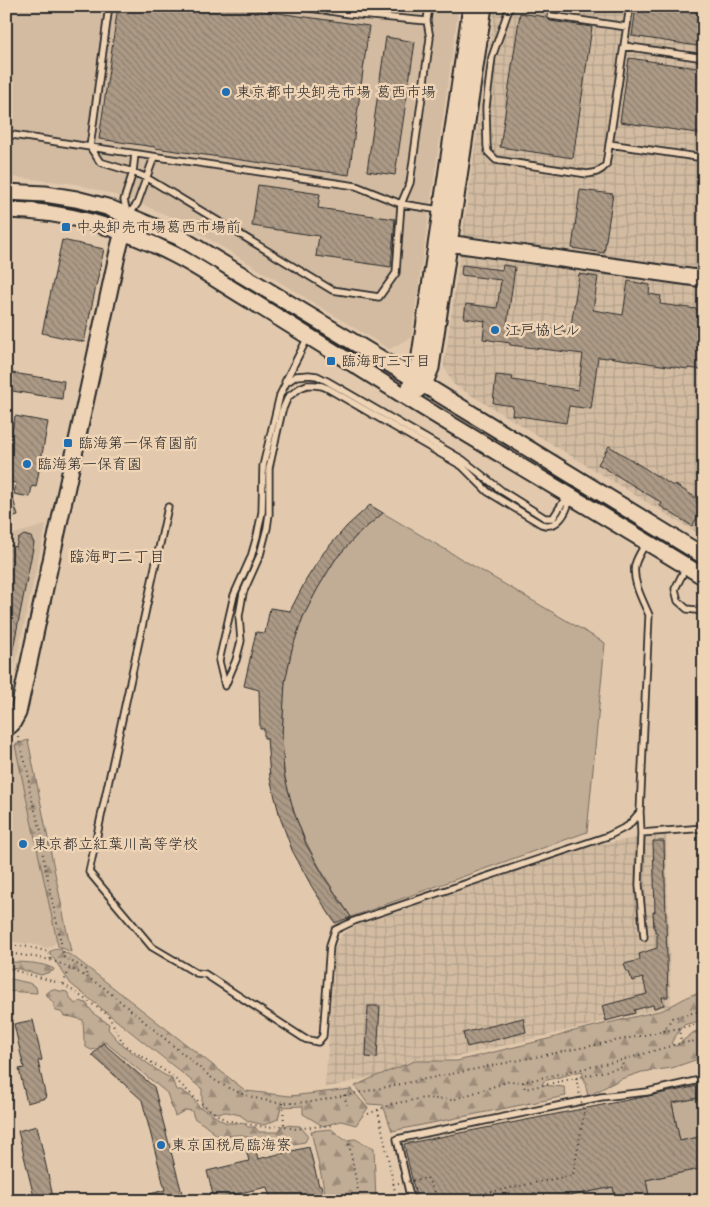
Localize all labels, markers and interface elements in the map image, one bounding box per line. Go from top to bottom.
place label: 東京都中央卸売市場 葛西市場 [236,82,436,102]
marker: 東京都中央卸売市場 葛西市場 [220,86,232,98]
place label: 中央卸売市場葛西市場前 [76,217,241,237]
marker: 中央卸売市場葛西市場前 [60,221,72,233]
place label: 江戸協ビル [505,320,580,340]
marker: 江戸協ビル [489,324,501,336]
place label: 臨海町三丁目 [341,351,431,371]
marker: 臨海町三丁目 [325,355,337,367]
place label: 臨海第一保育園前 [78,433,198,453]
marker: 臨海第一保育園前 [62,437,74,449]
place label: 臨海第一保育園 [37,454,142,474]
marker: 臨海第一保育園 [21,458,33,470]
district label: 臨海町二丁目 [69,546,165,567]
place label: 東京都立紅葉川高等学校 [33,834,198,854]
marker: 東京都立紅葉川高等学校 [17,838,29,850]
place label: 東京国税局臨海寮 [171,1135,291,1155]
marker: 東京国税局臨海寮 [155,1139,167,1151]

